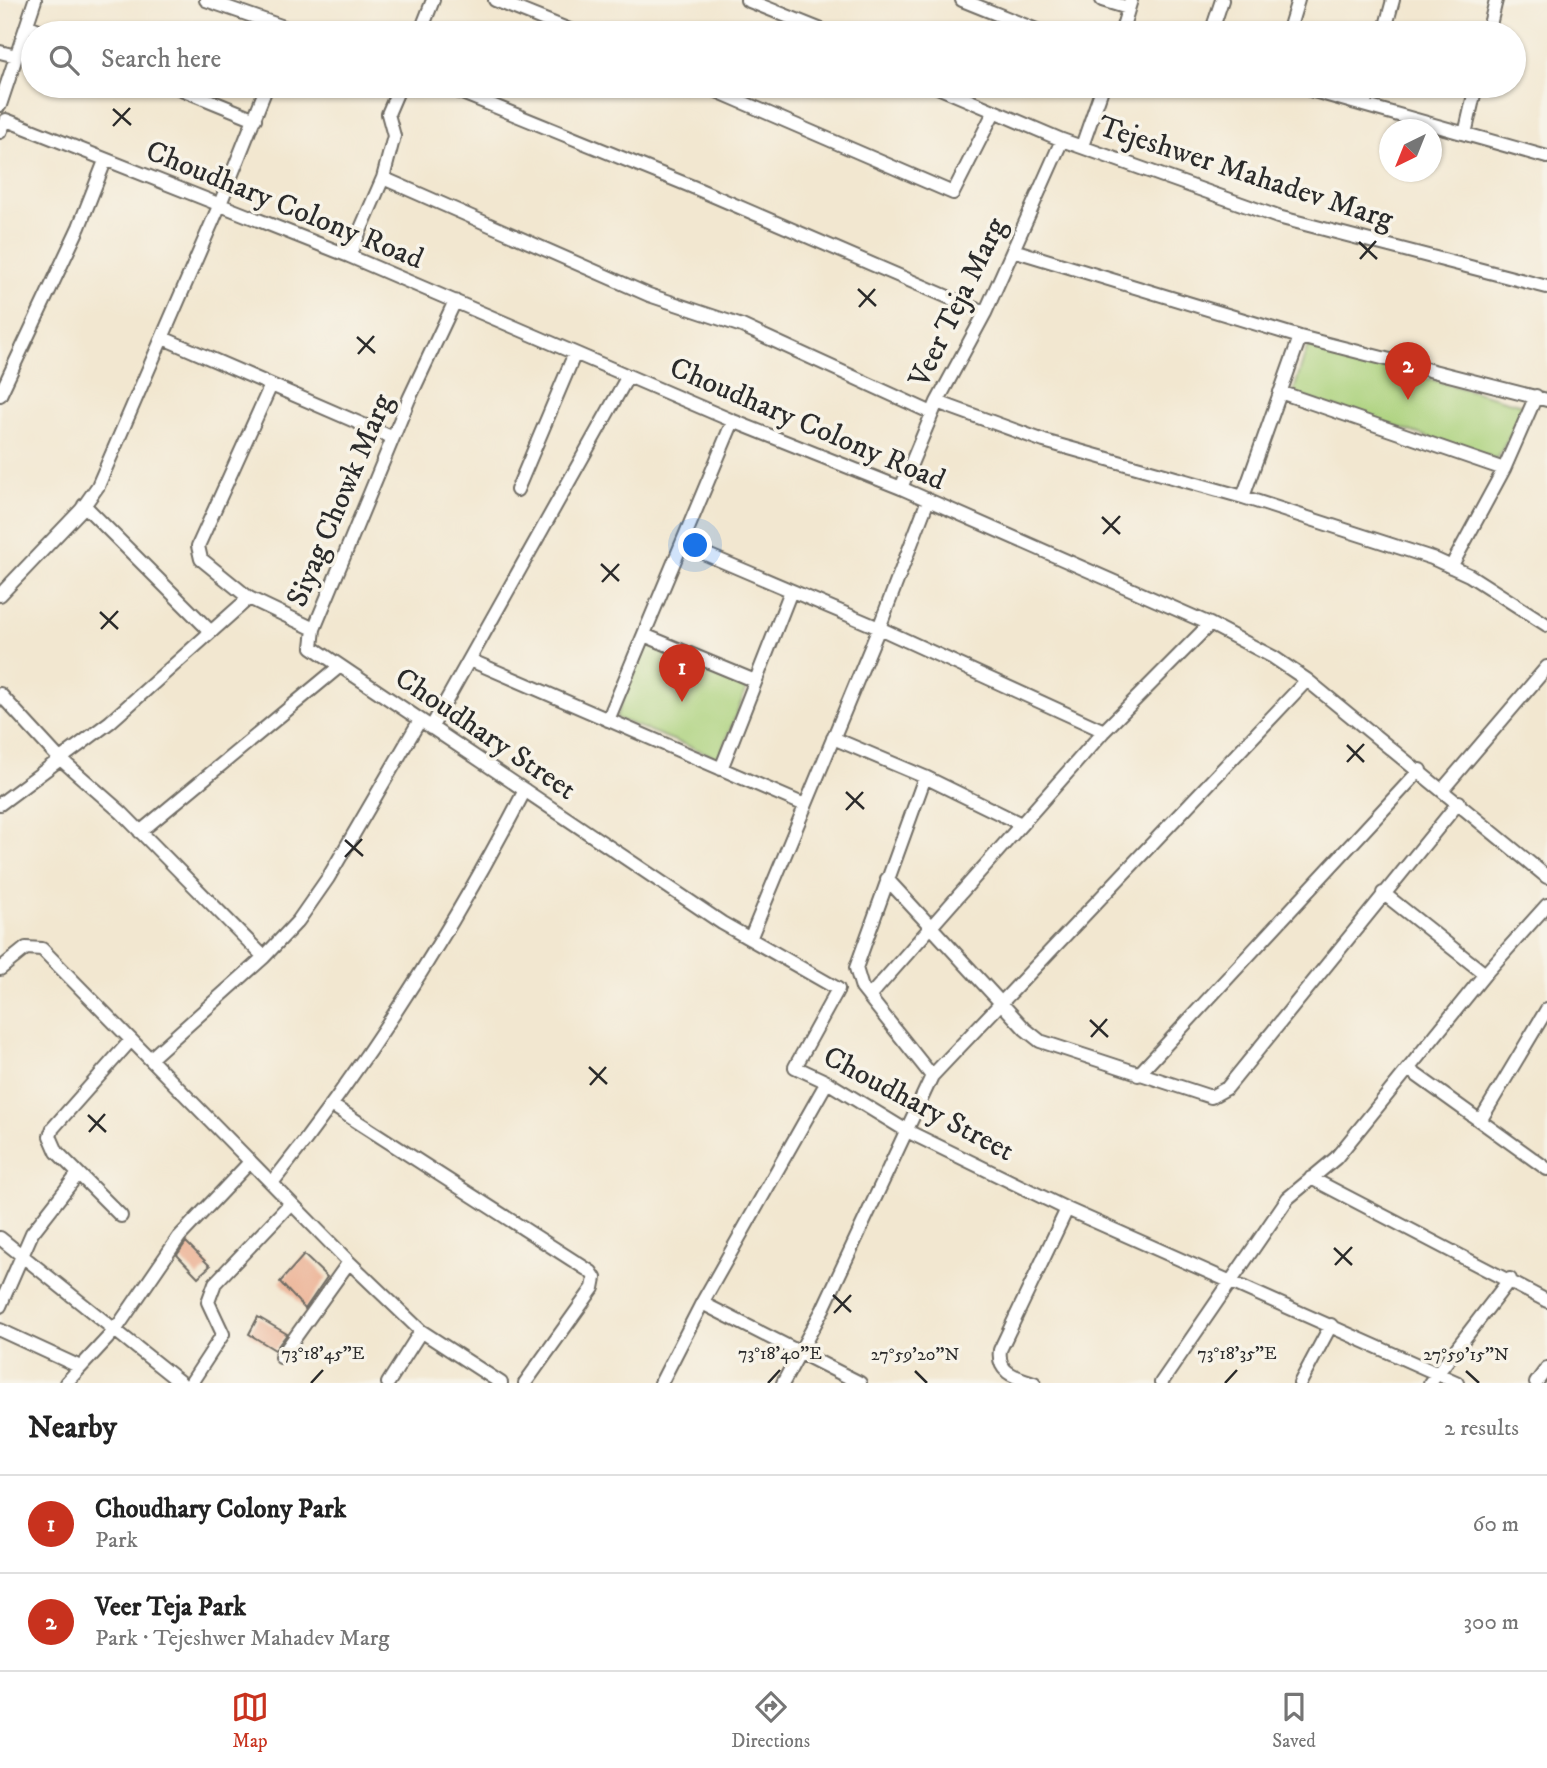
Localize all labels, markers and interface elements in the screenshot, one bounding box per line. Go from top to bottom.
search box [21,21,1526,98]
icon: search [45,41,83,79]
text: Search here [101,43,221,76]
street label: Tejeshwer Mahadev Marg [1093,108,1398,239]
north arrow [1379,119,1442,182]
street label: Choudhary Colony Road [140,133,429,278]
street label: Veer Teja Marg [901,211,1016,394]
pin: 2 [1385,342,1431,400]
street label: Choudhary Colony Road [664,349,951,499]
street label: Siyag Chowk Marg [279,388,402,613]
your location [678,528,712,562]
pin: 1 [659,644,705,702]
street label: Choudhary Street [387,660,583,809]
street label: Choudhary Street [817,1038,1020,1170]
text: 73°18'45"E [281,1343,365,1365]
text: 73°18'40"E [738,1343,822,1365]
text: 73°18'35"E [1197,1343,1277,1365]
text: 27°59'20"N [871,1344,959,1366]
text: 27°59'15"N [1423,1344,1509,1366]
text: Nearby [28,1410,117,1447]
text: 2 results [1444,1414,1519,1443]
text: Choudhary Colony Park [95,1493,346,1526]
text: 1 [47,1510,55,1539]
text: 60 m [1472,1510,1519,1539]
text: Park [95,1526,138,1555]
text: Veer Teja Park [95,1591,246,1624]
text: 2 [45,1608,57,1637]
text: 300 m [1463,1608,1519,1637]
text: Park · Tejeshwer Mahadev Marg [95,1624,390,1653]
tab: Map [231,1688,269,1753]
tab: Directions [731,1688,810,1753]
tab: Saved [1272,1688,1316,1753]

